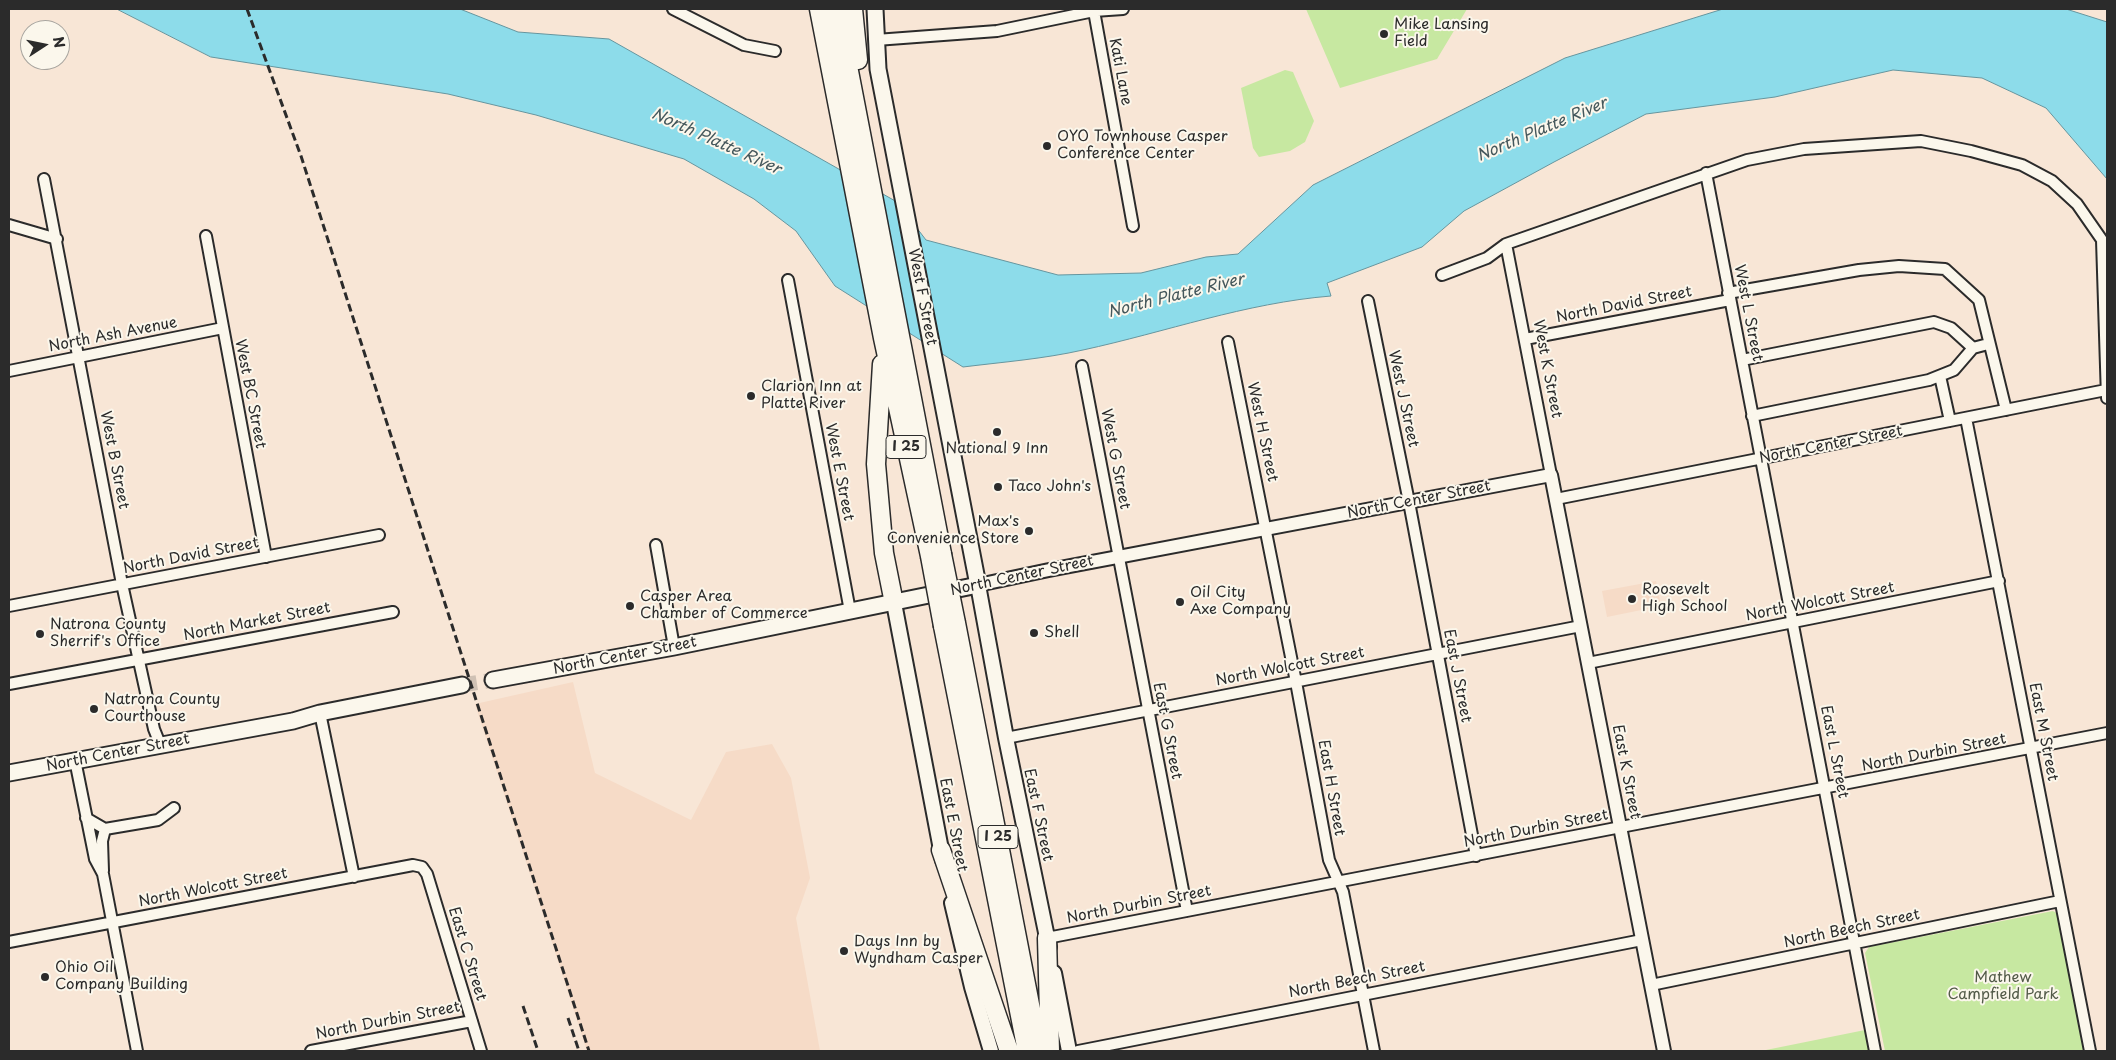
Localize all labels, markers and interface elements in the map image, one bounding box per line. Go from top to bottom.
place label: Mike Lansing Field [1394,16,1489,51]
north arrow [20,20,70,70]
marker: Mike Lansing Field [1378,28,1390,40]
text: N [48,35,71,50]
street label: Kati Lane [1105,37,1135,107]
water label: North Platte River [1474,94,1610,166]
water label: North Platte River [648,105,784,179]
place label: OYO Townhouse Casper Conference Center [1057,128,1228,163]
marker: OYO Townhouse Casper Conference Center [1041,140,1053,152]
street label: West F Street [904,247,940,347]
street label: West L Street [1730,263,1766,363]
water label: North Platte River [1106,270,1246,322]
street label: North David Street [1555,283,1693,327]
street label: North Ash Avenue [47,314,179,356]
street label: West K Street [1529,318,1565,420]
street label: West BC Street [231,338,269,450]
street label: West J Street [1384,349,1422,449]
place label: Clarion Inn at Platte River [761,378,862,413]
street label: West H Street [1243,381,1281,483]
marker: Clarion Inn at Platte River [745,390,757,402]
street label: West G Street [1096,407,1134,511]
street label: West B Street [96,409,132,511]
street label: West E Street [821,422,857,522]
street label: North Center Street [1758,422,1904,468]
marker: National 9 Inn [991,426,1003,438]
road number: I 25 [886,436,926,458]
place label: National 9 Inn [946,440,1048,458]
street label: North Center Street [1346,477,1492,523]
place label: Taco John's [1008,478,1091,496]
marker: Taco John's [992,481,1004,493]
place label: Max's Convenience Store [887,513,1019,548]
marker: Max's Convenience Store [1023,525,1035,537]
street label: North David Street [122,534,260,578]
street label: North Center Street [949,552,1095,600]
street label: North Wolcott Street [1744,579,1896,625]
place label: Roosevelt High School [1642,581,1727,616]
place label: Oil City Axe Company [1190,584,1291,619]
place label: Casper Area Chamber of Commerce [640,588,808,623]
marker: Roosevelt High School [1626,593,1638,605]
marker: Oil City Axe Company [1174,596,1186,608]
street label: North Market Street [182,599,332,645]
marker: Casper Area Chamber of Commerce [624,600,636,612]
place label: Natrona County Sherrif's Office [50,616,166,651]
place label: Shell [1044,624,1079,642]
marker: Shell [1028,627,1040,639]
marker: Natrona County Sherrif's Office [34,628,46,640]
street label: East J Street [1439,628,1475,724]
street label: North Center Street [552,633,698,679]
street label: North Wolcott Street [1214,644,1366,690]
street label: East G Street [1149,681,1185,781]
street label: East M Street [2025,681,2061,783]
place label: Natrona County Courthouse [104,691,220,726]
marker: Natrona County Courthouse [88,703,100,715]
street label: East L Street [1816,704,1852,800]
street label: East K Street [1608,723,1644,821]
street label: North Center Street [45,730,191,776]
street label: North Durbin Street [1860,730,2008,776]
street label: East H Street [1314,739,1348,837]
street label: East F Street [1019,767,1057,863]
street label: East E Street [935,777,971,873]
street label: North Durbin Street [1462,806,1610,852]
road number: I 25 [978,826,1018,849]
street label: North Wolcott Street [137,865,289,911]
street label: North Durbin Street [1065,882,1213,928]
street label: East C Street [444,905,490,1003]
street label: North Beech Street [1782,906,1922,952]
place label: Days Inn by Wyndham Casper [854,933,983,968]
marker: Days Inn by Wyndham Casper [838,945,850,957]
street label: North Beech Street [1287,958,1427,1002]
place label: Ohio Oil Company Building [55,959,188,994]
park label: Mathew Campfield Park [1947,969,2059,1004]
marker: Ohio Oil Company Building [39,971,51,983]
street label: North Durbin Street [314,998,462,1044]

